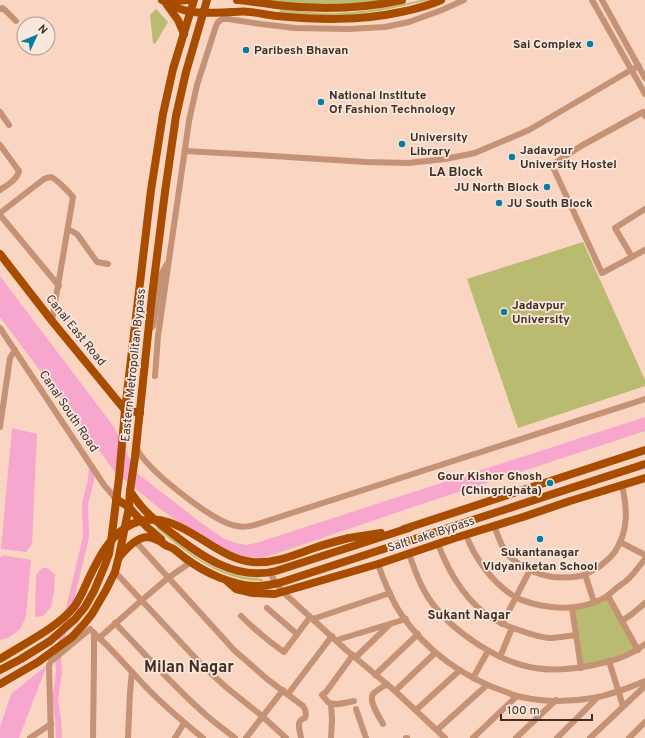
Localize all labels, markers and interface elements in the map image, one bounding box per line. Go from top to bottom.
north arrow [16,16,56,56]
text: N [35,22,50,37]
place label: Sai Complex [513,37,582,53]
marker: Sai Complex [585,39,595,49]
place label: Paribesh Bhavan [254,43,348,59]
marker: Paribesh Bhavan [241,45,251,55]
place label: National Institute Of Fashion Technology [329,88,456,118]
marker: National Institute Of Fashion Technology [316,97,326,107]
place label: University Library [410,130,468,160]
marker: University Library [397,139,407,149]
place label: Jadavpur University Hostel [520,143,617,173]
marker: Jadavpur University Hostel [507,152,517,162]
district label: LA Block [429,165,483,181]
place label: JU North Block [454,180,539,196]
marker: JU North Block [542,182,552,192]
place label: JU South Block [507,196,593,212]
marker: JU South Block [494,198,504,208]
street label: Eastern Metropolitan Bypass [118,288,150,443]
street label: Canal East Road [41,292,109,370]
place label: Jadavpur University [512,298,570,328]
marker: Jadavpur University [499,307,509,317]
street label: Canal South Road [35,368,101,456]
place label: Gour Kishor Ghosh (Chingrighata) [437,469,542,499]
marker: Gour Kishor Ghosh (Chingrighata) [545,478,555,488]
street label: Salt Lake Bypass [386,513,477,557]
marker: Sukantanagar Vidyaniketan School [535,534,545,544]
place label: Sukantanagar Vidyaniketan School [483,545,597,575]
district label: Sukant Nagar [428,608,511,624]
district label: Milan Nagar [144,658,234,678]
scale bar [501,696,592,722]
text: 100 m [507,703,540,719]

